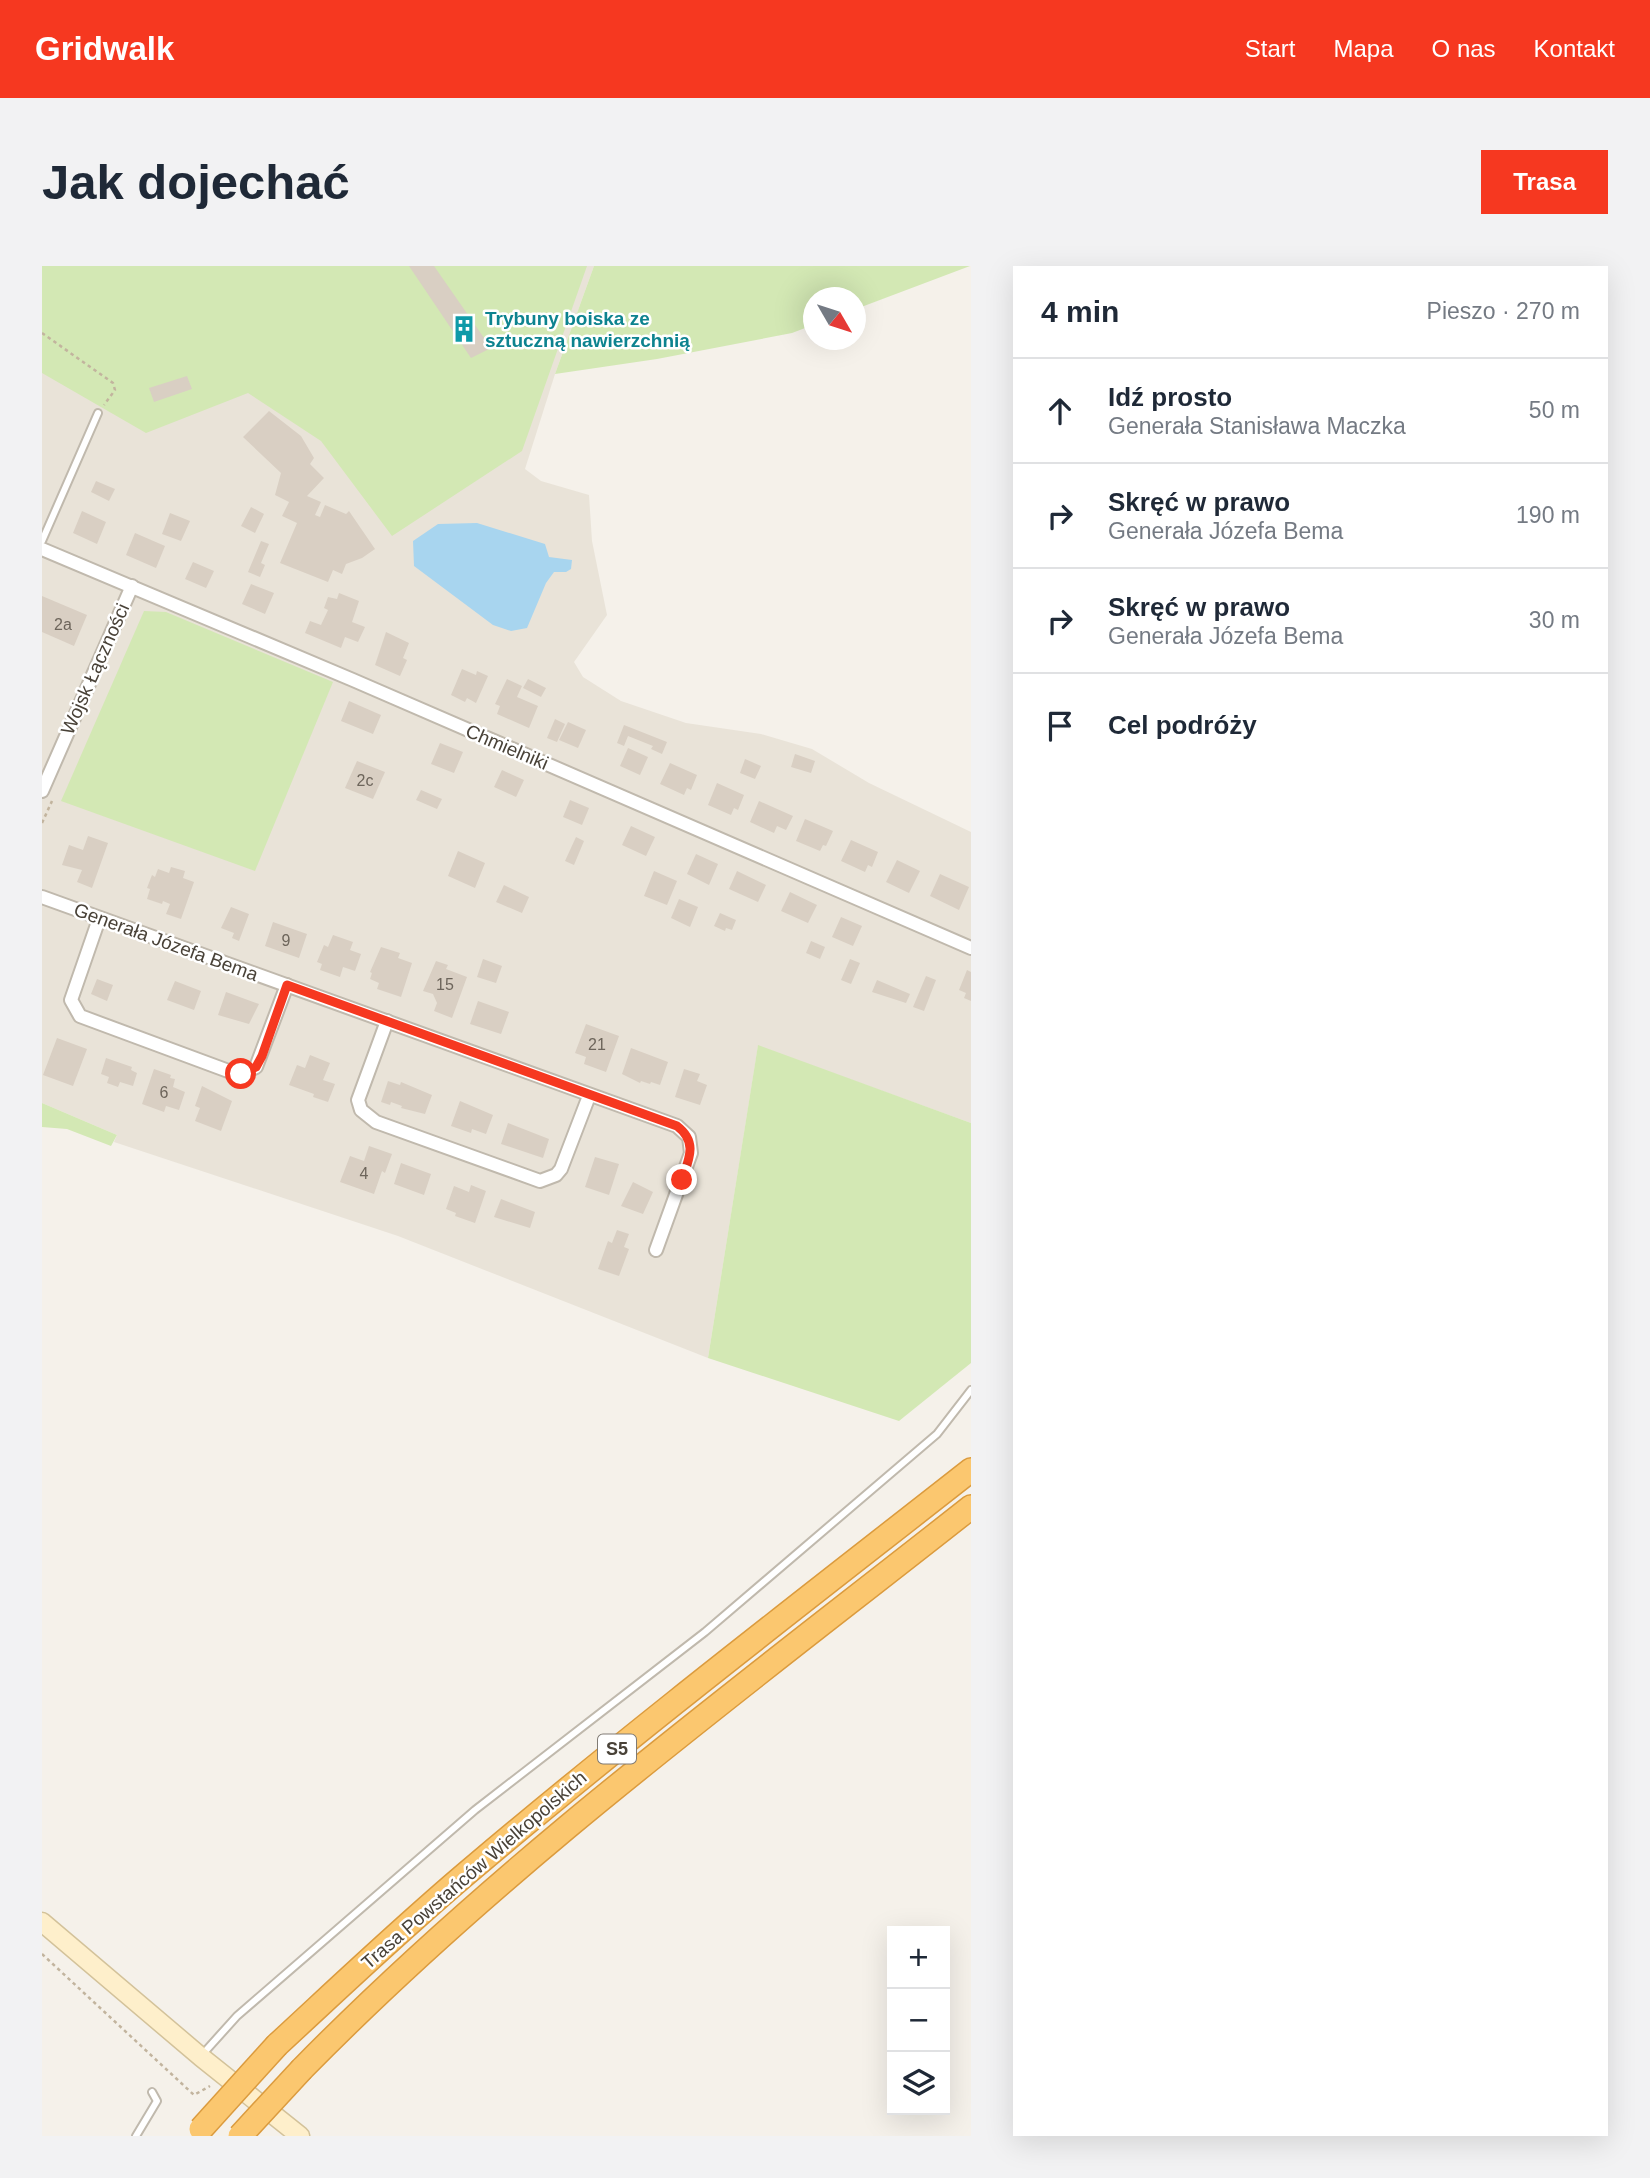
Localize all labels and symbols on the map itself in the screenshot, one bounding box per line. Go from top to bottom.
north arrow [803,287,866,350]
place label: Trybuny boiska ze sztuczną nawierzchnią [485,308,690,351]
building icon: Trybuny boiska ze sztuczną nawierzchnią [449,314,479,344]
street label: Wojsk Łączności [57,600,133,738]
house number: 2a [54,616,72,633]
street label: Chmielniki [463,720,551,774]
house number: 2c [357,772,373,789]
street label: Generała Józefa Bema [71,899,261,985]
house number: 9 [282,932,291,949]
house number: 15 [436,976,454,993]
house number: 21 [588,1036,606,1053]
route start [225,1058,256,1089]
house number: 6 [160,1084,169,1101]
route end [666,1164,697,1195]
house number: 4 [360,1165,369,1182]
road number: S5 [598,1734,636,1764]
street label: Trasa Powstańców Wielkopolskich [357,1767,591,1973]

